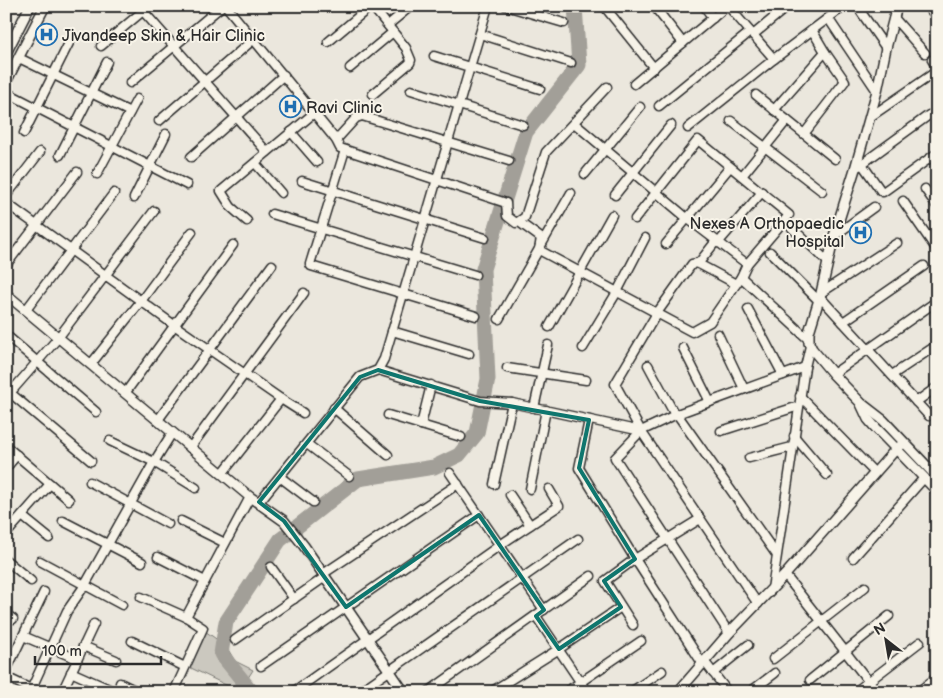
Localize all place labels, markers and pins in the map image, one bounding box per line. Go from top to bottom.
hospital icon: Jivandeep Skin & Hair Clinic [34,23,58,47]
place label: Jivandeep Skin & Hair Clinic [62,27,265,46]
hospital icon: Ravi Clinic [278,95,302,119]
place label: Ravi Clinic [306,99,382,118]
place label: Nexes A Orthopaedic Hospital [690,215,844,252]
hospital icon: Nexes A Orthopaedic Hospital [848,220,872,244]

